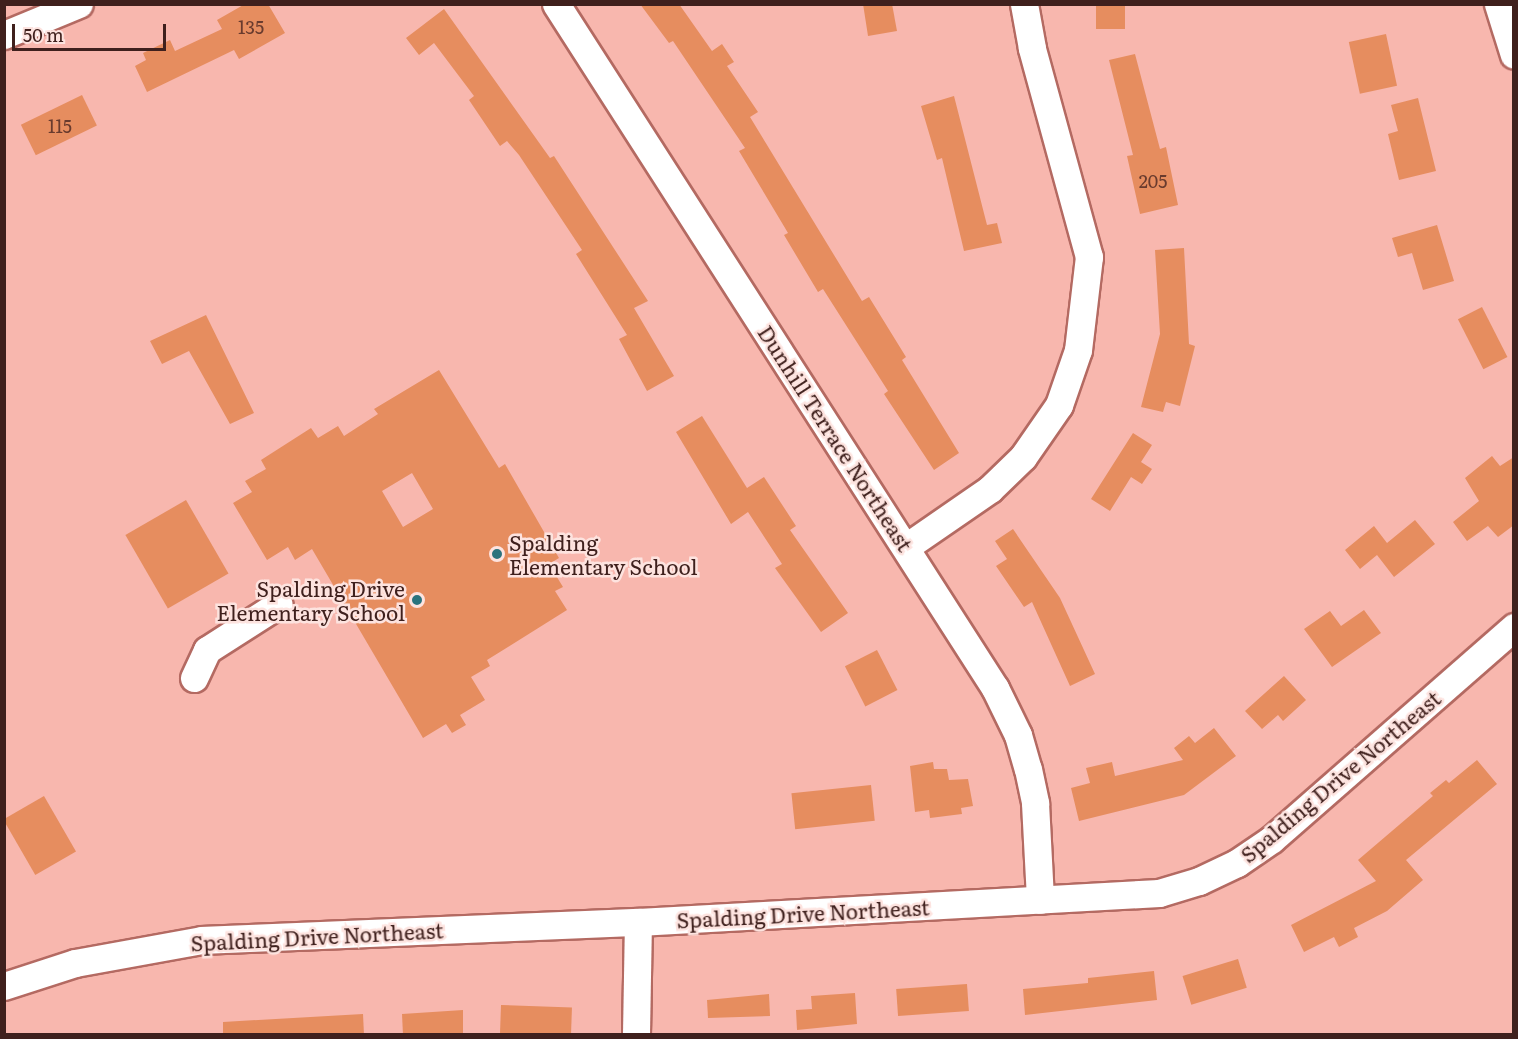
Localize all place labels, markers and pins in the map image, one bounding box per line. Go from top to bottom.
place label: Spalding Elementary School [509,529,698,579]
marker: Spalding Elementary School [490,547,504,561]
place label: Spalding Drive Elementary School [216,575,405,625]
marker: Spalding Drive Elementary School [410,593,424,607]

